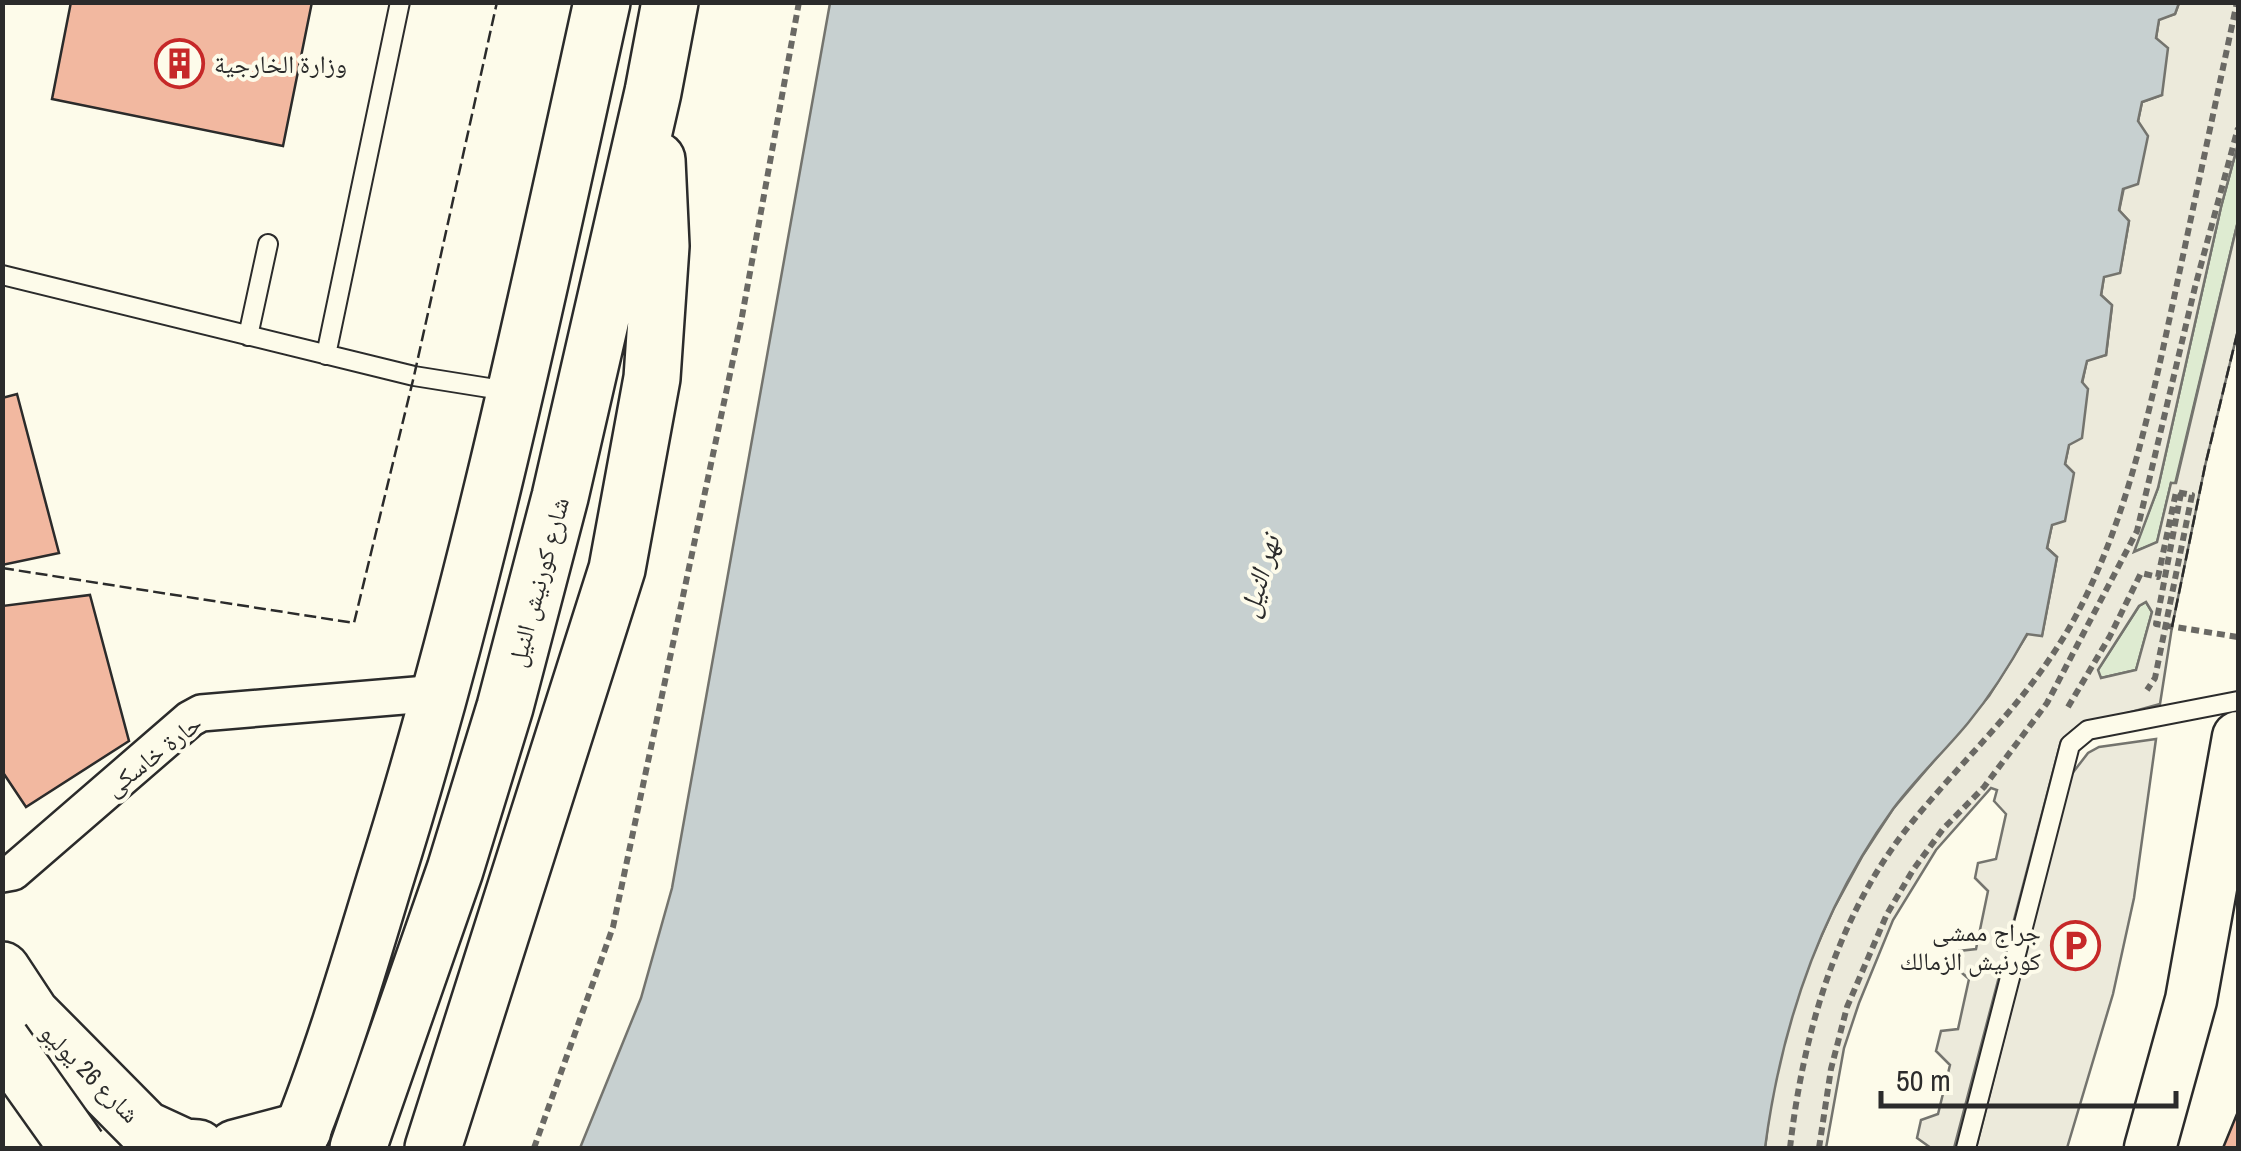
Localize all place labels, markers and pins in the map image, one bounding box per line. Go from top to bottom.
building icon: وزارة الخارجية [153,38,205,90]
place label: وزارة الخارجية [214,47,347,81]
place label: جراج ممشى كورنيش الزمالك [1899,915,2041,978]
parking icon: جراج ممشى كورنيش الزمالك [2050,920,2102,972]

